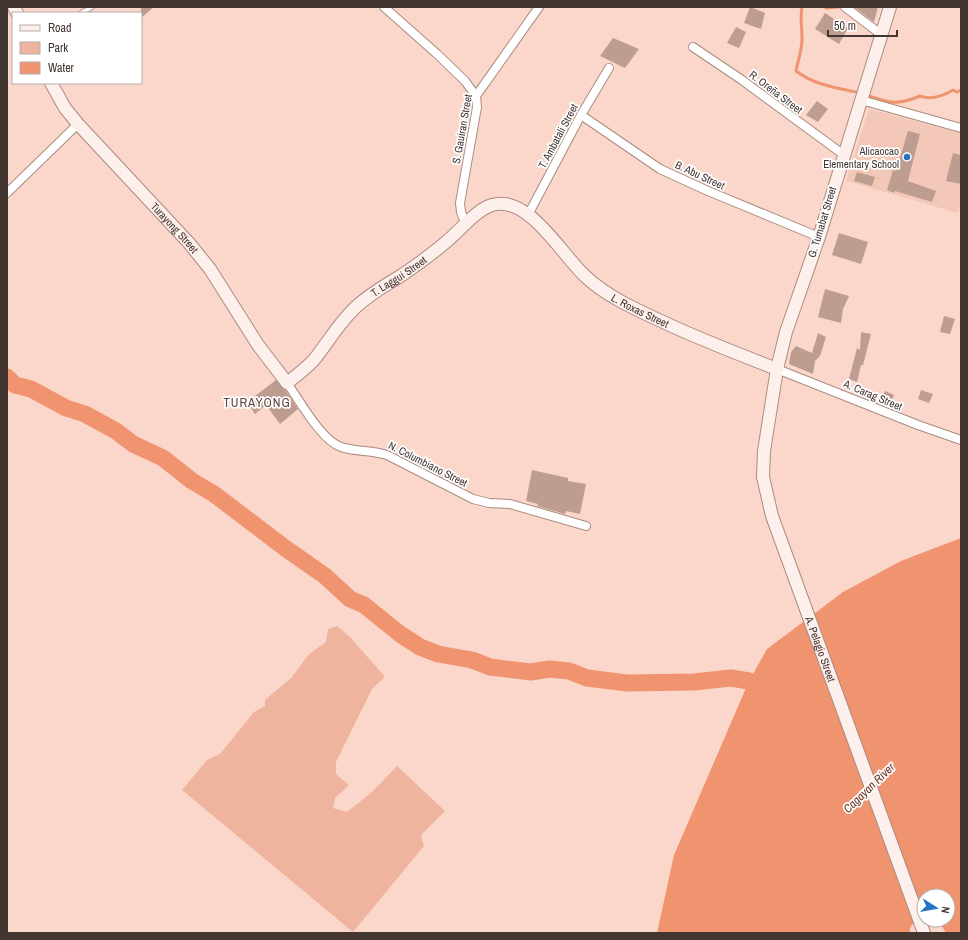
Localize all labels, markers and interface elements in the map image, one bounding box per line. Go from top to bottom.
legend [12,12,142,84]
scale bar [828,12,897,38]
text: 50 m [834,18,856,34]
text: Road [48,20,72,36]
text: Park [48,40,68,56]
text: Water [48,60,75,76]
street label: R. Oreña Street [747,67,806,117]
street label: S. Gauiran Street [449,93,475,165]
street label: T. Ambatali Street [535,101,581,171]
place label: Alicaocao Elementary School [823,144,899,171]
marker: Alicaocao Elementary School [902,152,912,162]
street label: B. Abu Street [673,157,727,193]
street label: G. Tumabat Street [805,184,840,259]
street label: Turayong Street [148,199,202,256]
street label: T. Laggui Street [368,253,430,300]
street label: L. Roxas Street [609,290,672,331]
street label: A. Carag Street [841,376,905,414]
district label: TURAYONG [223,394,291,411]
street label: N. Columbiano Street [386,438,470,490]
street label: A. Pelagio Street [802,614,839,684]
water label: Cagayan River [840,759,899,817]
north arrow [916,888,956,928]
text: N [938,905,953,914]

